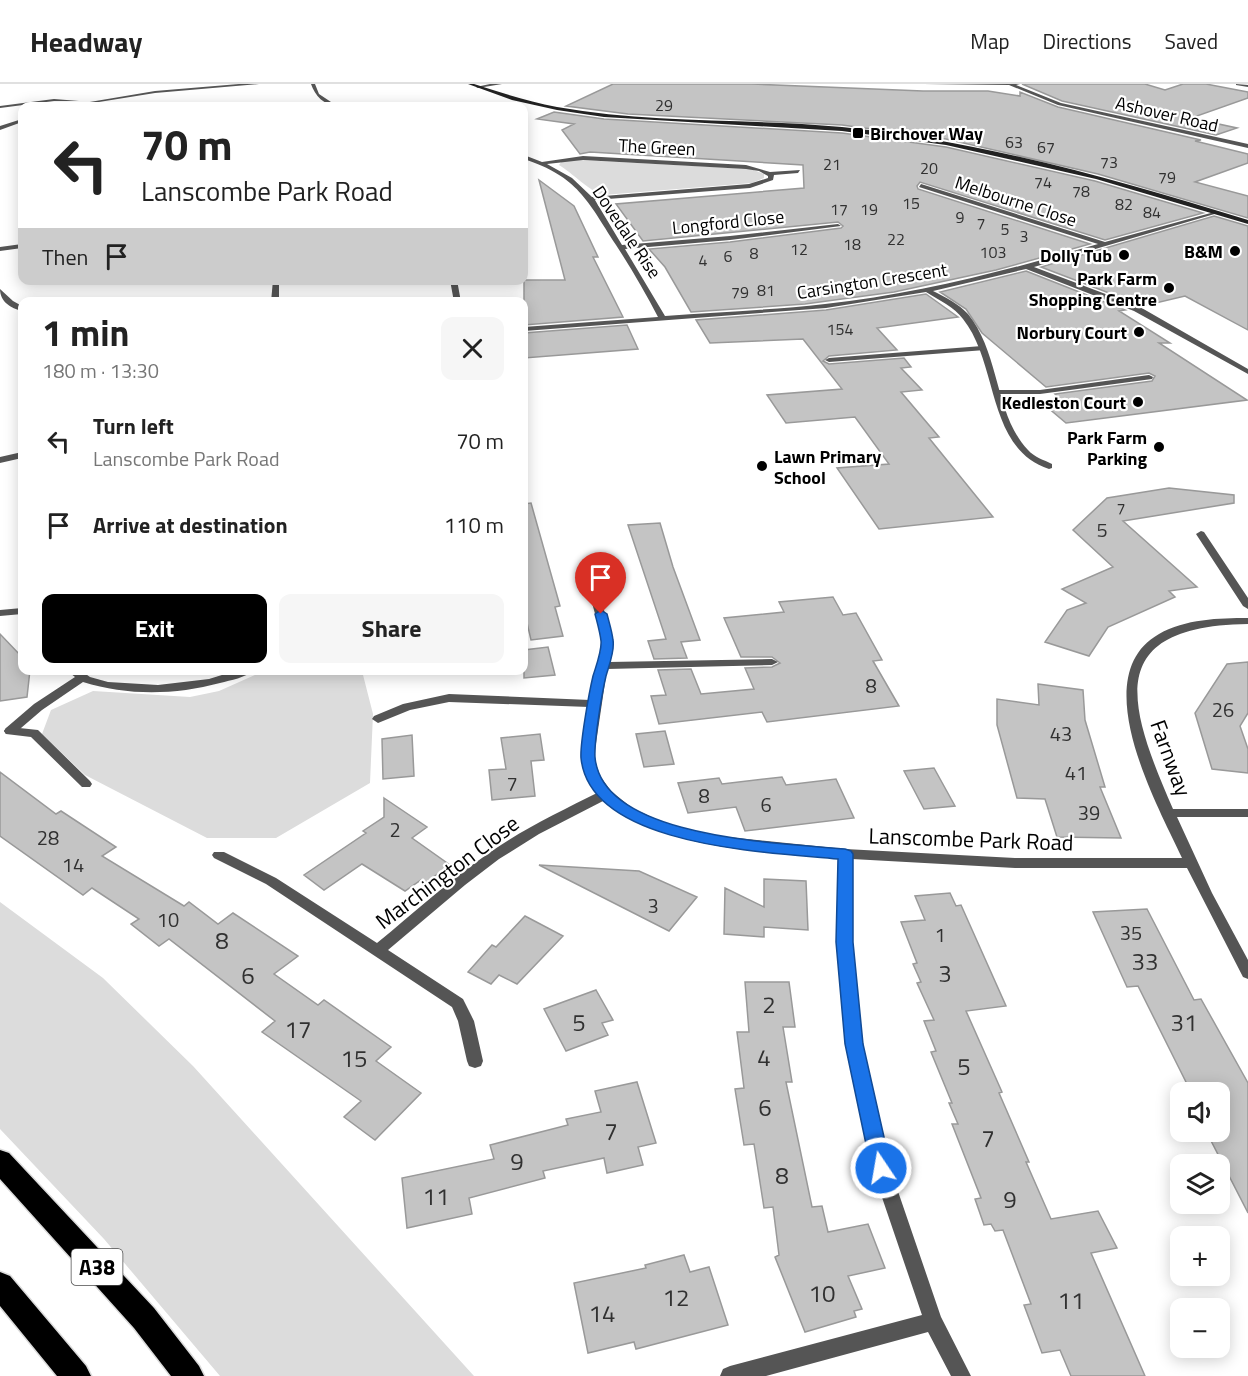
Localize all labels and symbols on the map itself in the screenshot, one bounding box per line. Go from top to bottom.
street label: Ashover Road [1113,89,1221,139]
house number: 29 [655,93,673,117]
place label: Birchover Way [870,120,983,147]
marker: Birchover Way [851,126,865,140]
house number: 63 [1005,130,1023,154]
street label: The Green [618,131,696,163]
house number: 67 [1037,135,1055,159]
house number: 73 [1100,150,1118,174]
house number: 21 [823,152,841,176]
house number: 20 [920,156,938,180]
house number: 79 [1158,165,1176,189]
street label: Melbourne Close [952,169,1080,233]
house number: 74 [1034,170,1052,194]
house number: 78 [1072,179,1090,203]
street label: Dovedale Rise [586,180,668,284]
house number: 15 [902,191,920,215]
house number: 82 [1115,192,1133,216]
house number: 17 [830,197,848,221]
house number: 19 [860,197,878,221]
house number: 84 [1143,200,1161,224]
street label: Longford Close [671,203,785,241]
house number: 9 [956,205,965,229]
house number: 7 [977,211,985,235]
house number: 5 [1001,217,1010,241]
house number: 3 [1020,224,1028,248]
house number: 22 [887,227,905,251]
house number: 18 [843,232,861,256]
house number: 12 [790,237,808,261]
place label: B&M [1184,238,1223,265]
house number: 103 [980,240,1006,264]
house number: 8 [750,241,759,265]
place label: Dolly Tub [1040,242,1112,269]
house number: 6 [724,244,733,268]
marker: B&M [1228,244,1242,258]
house number: 4 [699,248,708,272]
marker: Dolly Tub [1117,248,1131,262]
street label: Carsington Crescent [795,256,950,306]
place label: Park Farm Shopping Centre [1029,265,1157,313]
house number: 81 [757,278,775,302]
house number: 79 [731,280,749,304]
marker: Park Farm Shopping Centre [1162,281,1176,295]
house number: 154 [827,317,853,341]
place label: Norbury Court [1017,319,1127,346]
marker: Norbury Court [1132,325,1146,339]
place label: Kedleston Court [1002,389,1126,416]
marker: Kedleston Court [1131,395,1145,409]
place label: Park Farm Parking [1067,424,1147,472]
marker: Park Farm Parking [1152,440,1166,454]
place label: Lawn Primary School [774,443,881,491]
marker: Lawn Primary School [755,459,769,473]
house number: 7 [1117,496,1125,520]
house number: 5 [1096,514,1108,545]
pin [575,552,626,614]
house number: 8 [865,670,877,701]
house number: 26 [1212,694,1234,725]
street label: Farnway [1141,715,1201,801]
house number: 43 [1050,718,1072,749]
house number: 41 [1065,757,1087,788]
house number: 7 [506,768,518,799]
house number: 8 [698,780,710,811]
house number: 6 [760,789,772,820]
house number: 39 [1078,797,1100,828]
street label: Marchington Close [368,807,526,937]
house number: 2 [389,814,401,845]
street label: Lanscombe Park Road [868,818,1074,860]
house number: 28 [37,822,59,853]
house number: 14 [62,849,84,880]
house number: 3 [647,890,659,921]
house number: 10 [157,904,179,935]
house number: 35 [1120,917,1142,948]
house number: 1 [934,919,946,950]
house number: 8 [215,922,229,958]
house number: 33 [1132,943,1158,979]
house number: 3 [938,955,952,991]
house number: 6 [241,957,255,993]
house number: 2 [762,986,776,1022]
house number: 5 [572,1004,586,1040]
house number: 31 [1171,1004,1197,1040]
house number: 17 [285,1011,311,1047]
house number: 4 [757,1039,771,1075]
house number: 15 [341,1040,367,1076]
house number: 5 [957,1048,971,1084]
house number: 6 [758,1089,772,1125]
house number: 7 [604,1113,618,1149]
house number: 7 [981,1120,995,1156]
position arrow [849,1136,913,1200]
house number: 9 [510,1143,524,1179]
house number: 8 [775,1157,789,1193]
house number: 11 [423,1178,449,1214]
house number: 9 [1003,1181,1017,1217]
road number: A38 [72,1249,122,1285]
house number: 10 [809,1275,835,1311]
house number: 12 [663,1279,689,1315]
house number: 11 [1058,1282,1084,1318]
house number: 14 [589,1295,615,1331]

